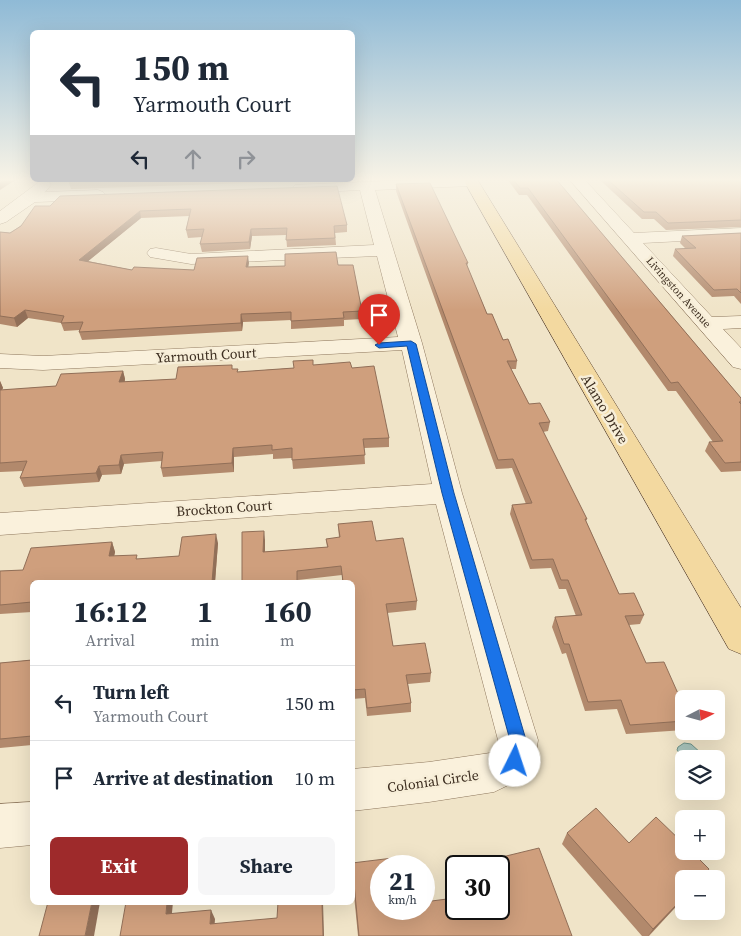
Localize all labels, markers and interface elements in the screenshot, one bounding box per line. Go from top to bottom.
text: 150 m [133,44,229,92]
icon: left [50,50,115,115]
text: Yarmouth Court [133,89,291,119]
icon: left [126,145,154,173]
icon: ahead [179,145,207,173]
icon: right [232,145,260,173]
street label: Livingston Avenue [643,254,715,331]
pin [358,294,400,345]
icon: arrive [365,301,393,329]
street label: Yarmouth Court [155,342,257,368]
street label: Alamo Drive [576,371,634,447]
street label: Brockton Court [175,495,273,521]
text: 16:12 [73,591,147,632]
text: 1 [197,591,213,632]
text: 160 [263,591,312,632]
text: Arrival [86,629,135,651]
text: min [191,629,220,651]
text: m [280,629,294,651]
text: Turn left [93,679,169,705]
icon: left [50,689,78,717]
text: 150 m [285,690,335,716]
north arrow [675,690,725,740]
map controls [675,690,725,920]
text: Yarmouth Court [93,705,208,727]
position arrow [488,734,540,786]
button: layers [675,750,725,800]
icon: arrive [50,764,78,792]
text: Arrive at destination [93,765,273,791]
text: 10 m [294,765,335,791]
street label: Colonial Circle [386,765,480,797]
button: + [675,810,725,860]
button: Exit [50,837,188,895]
button: Share [198,837,335,895]
speed limit sign: 30 [445,855,510,920]
text: 21 [389,864,416,898]
button: − [675,870,725,920]
text: km/h [388,892,417,908]

